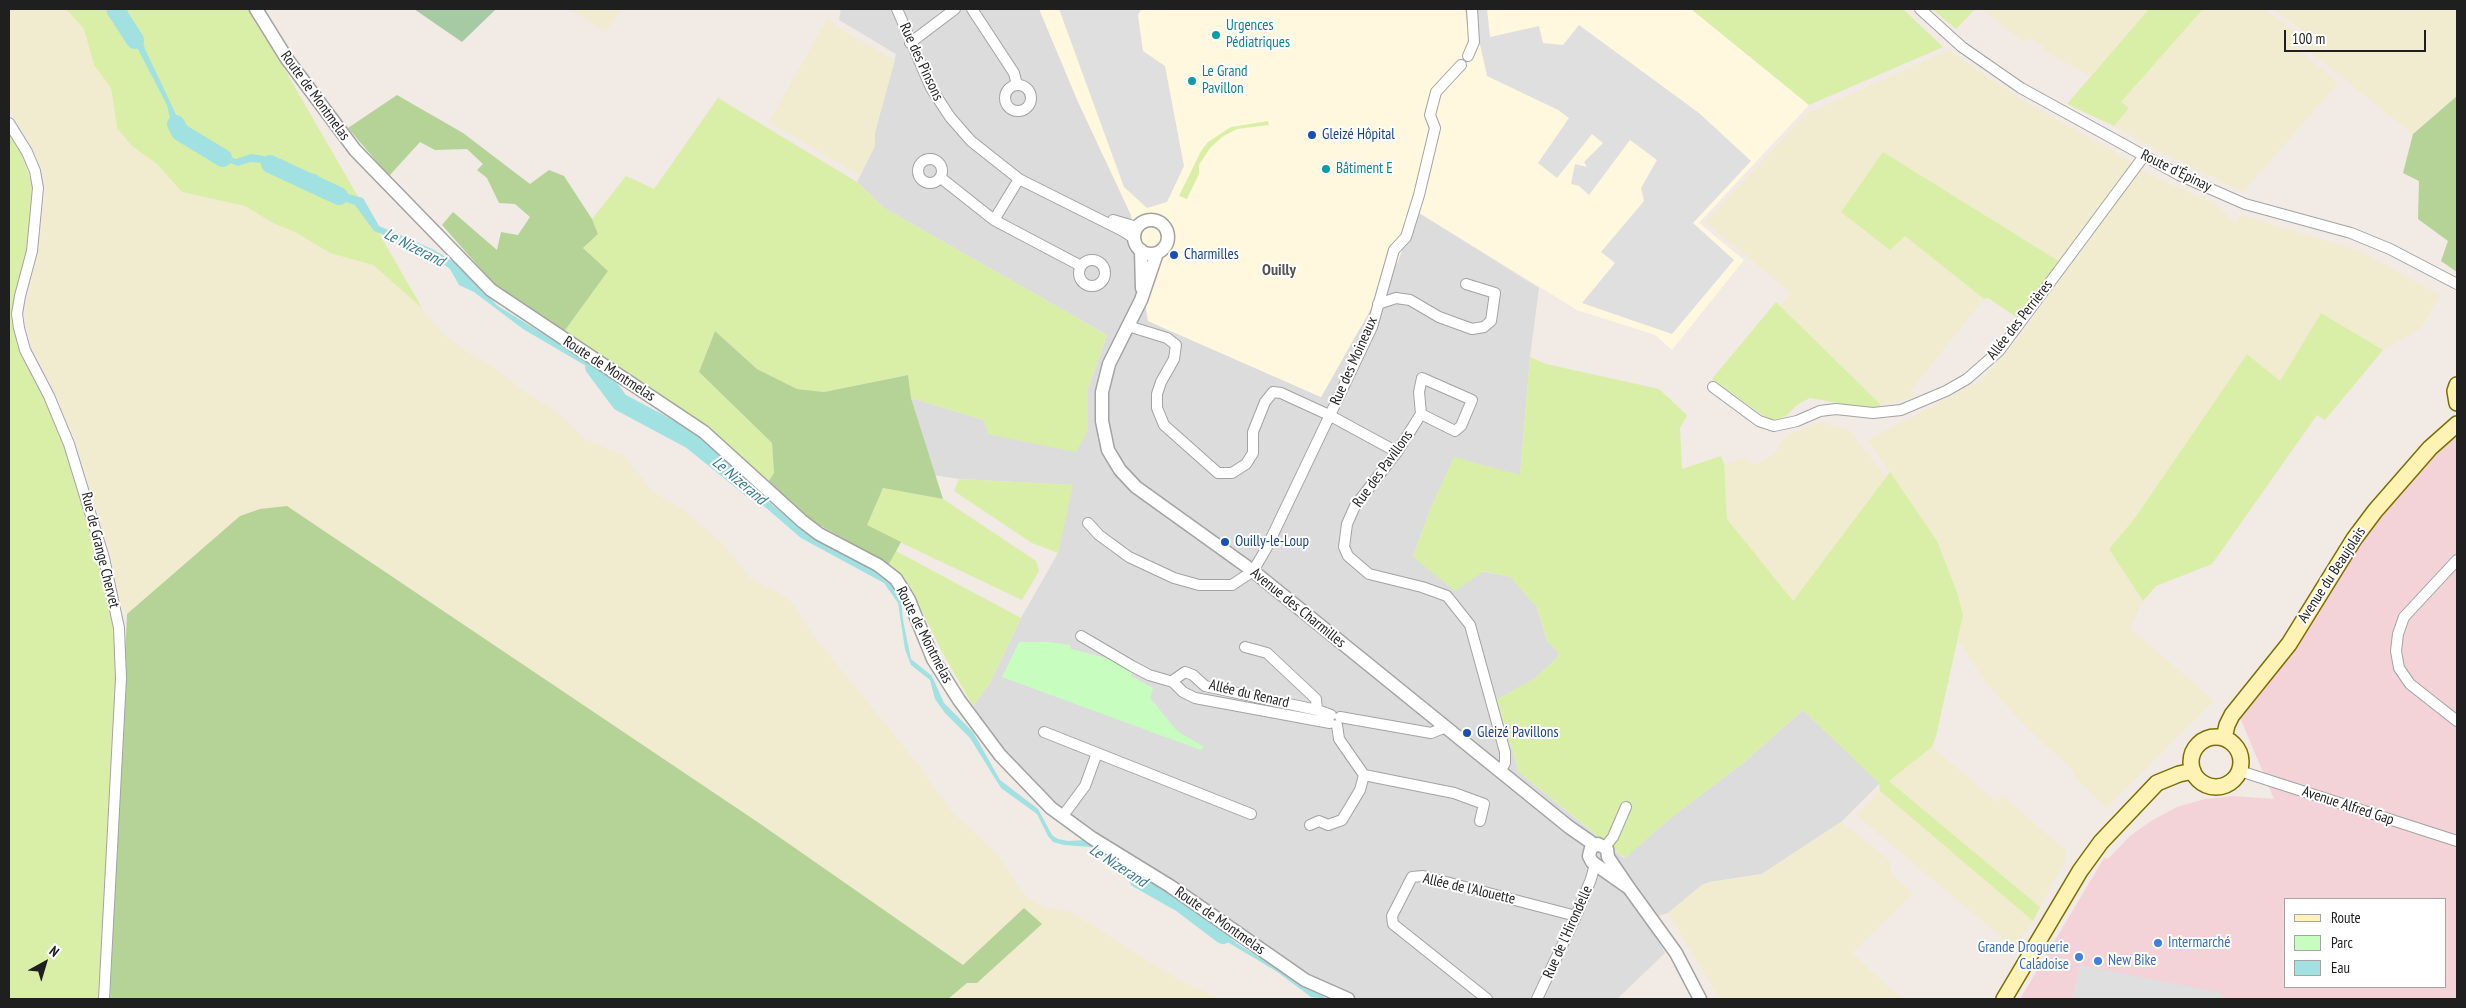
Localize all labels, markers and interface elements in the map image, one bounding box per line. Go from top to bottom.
place label: Urgences Pédiatriques [1226,17,1290,52]
street label: Rue des Pinsons [895,20,947,104]
scale bar [2286,20,2428,52]
marker: Urgences Pédiatriques [1210,29,1222,41]
text: 100 m [2292,29,2325,48]
street label: Route de Montmelas [277,48,353,144]
place label: Le Grand Pavillon [1202,63,1248,98]
marker: Le Grand Pavillon [1186,75,1198,87]
place label: Gleizé Hôpital [1322,126,1395,144]
marker: Gleizé Hôpital [1306,129,1318,141]
street label: Route d'Épinay [2138,146,2214,196]
place label: Bâtiment E [1336,160,1393,178]
marker: Bâtiment E [1320,163,1332,175]
water label: Le Nizerand [381,225,447,271]
place label: Charmilles [1184,246,1239,264]
marker: Charmilles [1168,249,1180,261]
district label: Ouilly [1262,260,1296,280]
street label: Allée des Perrières [1983,277,2057,363]
street label: Rue des Moineaux [1327,314,1381,408]
street label: Route de Montmelas [560,333,658,405]
street label: Rue des Pavillons [1349,427,1417,511]
water label: Le Nizerand [708,453,770,509]
street label: Rue de Grange Chervet [77,490,123,610]
street label: Avenue du Beaujolais [2294,524,2370,626]
place label: Ouilly-le-Loup [1235,533,1309,551]
marker: Ouilly-le-Loup [1219,536,1231,548]
street label: Avenue des Charmilles [1247,564,1349,652]
street label: Route de Montmelas [892,584,956,686]
street label: Allée du Renard [1207,676,1291,712]
place label: Gleizé Pavillons [1477,724,1558,742]
marker: Gleizé Pavillons [1461,727,1473,739]
street label: Avenue Alfred Gap [2300,783,2396,829]
water label: Le Nizerand [1086,840,1150,892]
street label: Allée de l'Alouette [1421,870,1517,908]
street label: Route de Montmelas [1171,883,1269,959]
street label: Rue de l'Hirondelle [1540,883,1596,981]
legend [2284,898,2446,988]
text: Route [2331,908,2361,927]
text: Parc [2331,933,2353,952]
place label: Intermarché [2168,934,2230,952]
marker: Intermarché [2152,937,2164,949]
north arrow [20,938,70,988]
place label: Grande Droguerie Caladoise [1978,939,2069,974]
text: N [46,942,63,961]
marker: Grande Droguerie Caladoise [2073,951,2085,963]
place label: New Bike [2108,952,2156,970]
marker: New Bike [2092,955,2104,967]
text: Eau [2331,958,2350,977]

